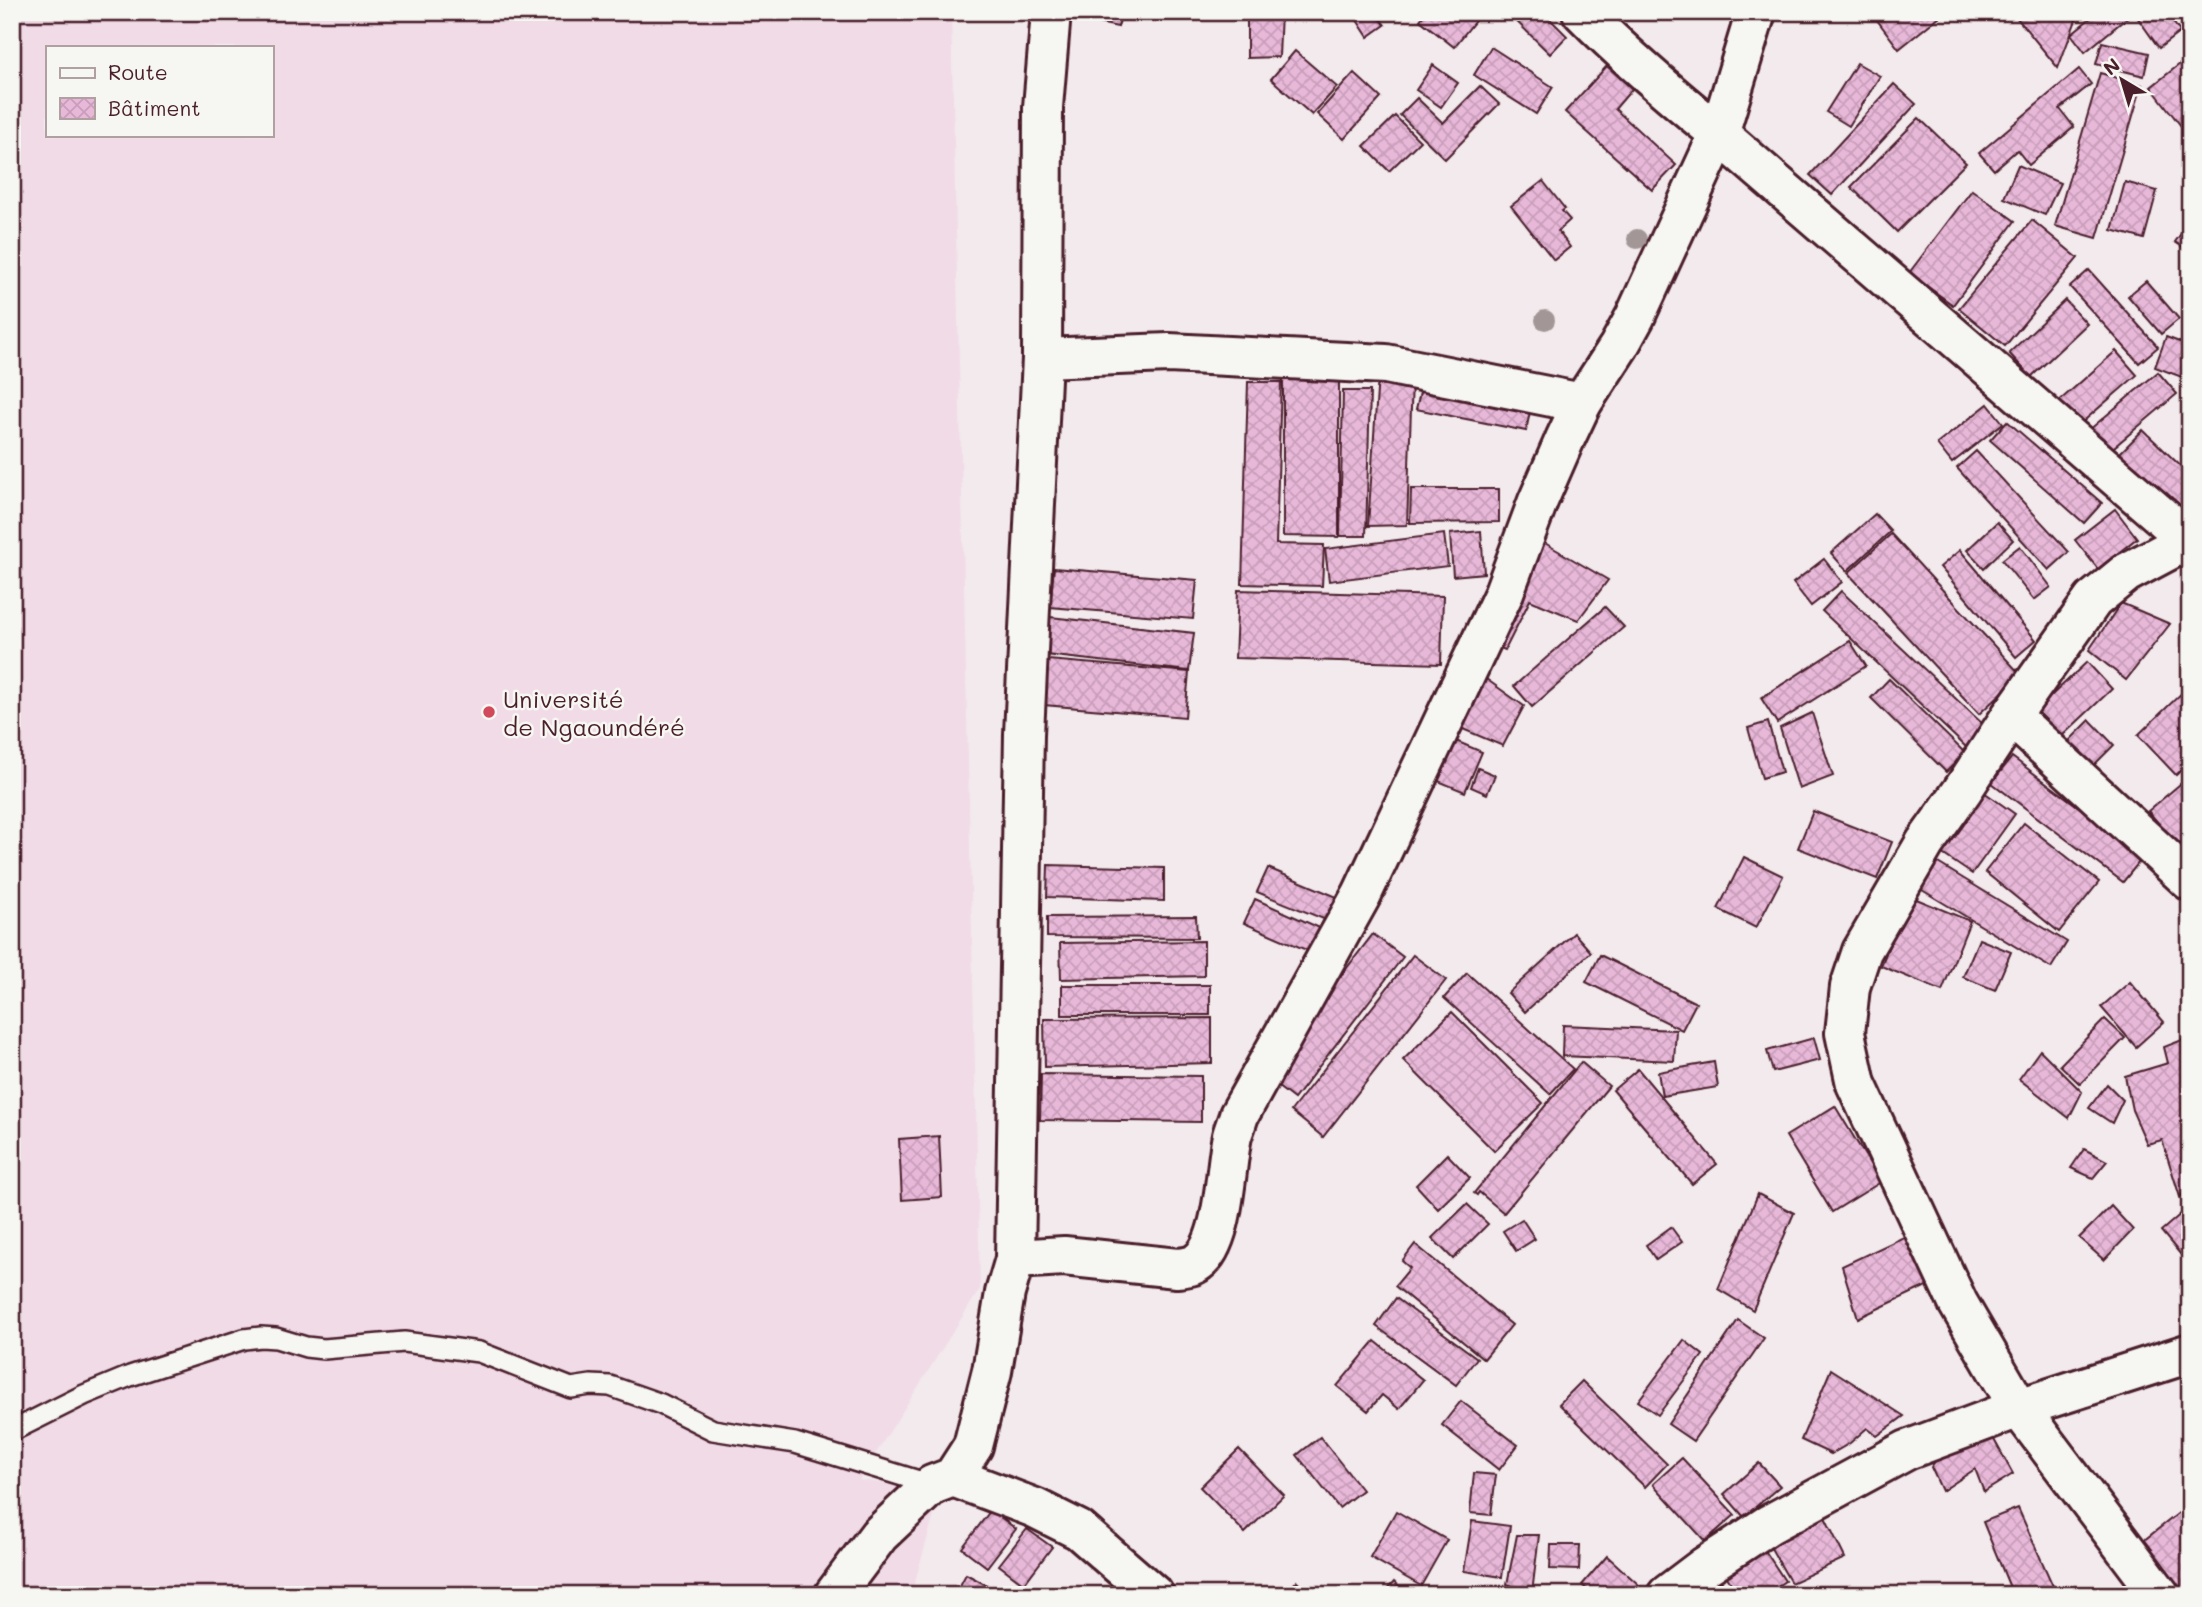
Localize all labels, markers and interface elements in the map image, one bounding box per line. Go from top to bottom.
legend [46,46,273,136]
north arrow [2086,46,2156,116]
text: N [2098,52,2125,80]
text: Route [108,58,168,85]
text: Bâtiment [108,94,200,121]
place label: Université de Ngaoundéré [503,683,685,742]
marker: Université de Ngaoundéré [481,704,497,720]

